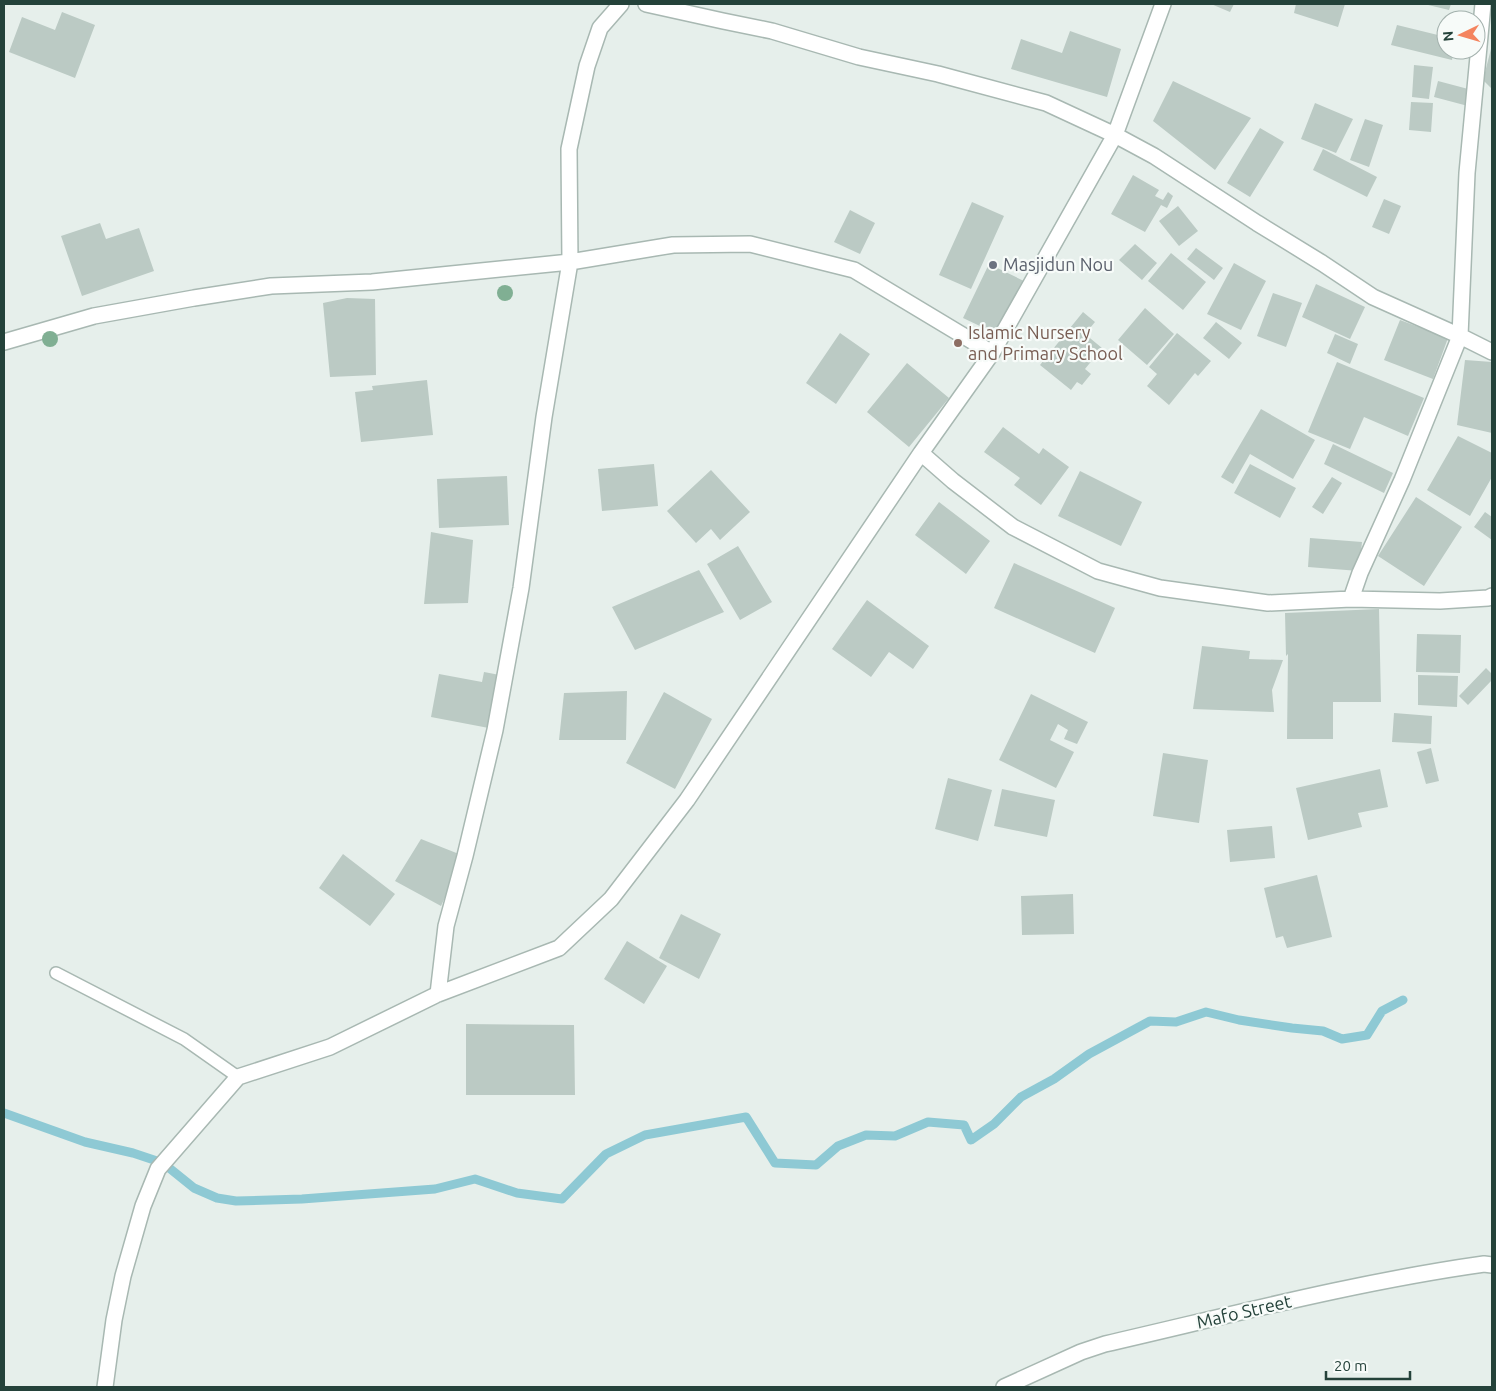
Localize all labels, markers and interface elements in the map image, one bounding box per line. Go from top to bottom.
north arrow [1436,10,1486,60]
text: N [1440,30,1456,42]
place label: Masjidun Nou [1003,254,1113,274]
marker: Masjidun Nou [987,259,999,271]
place label: Islamic Nursery and Primary School [968,322,1123,363]
marker: Islamic Nursery and Primary School [952,337,964,349]
street label: Mafo Street [1194,1290,1293,1332]
scale bar [1326,1348,1410,1380]
text: 20 m [1334,1357,1367,1374]

